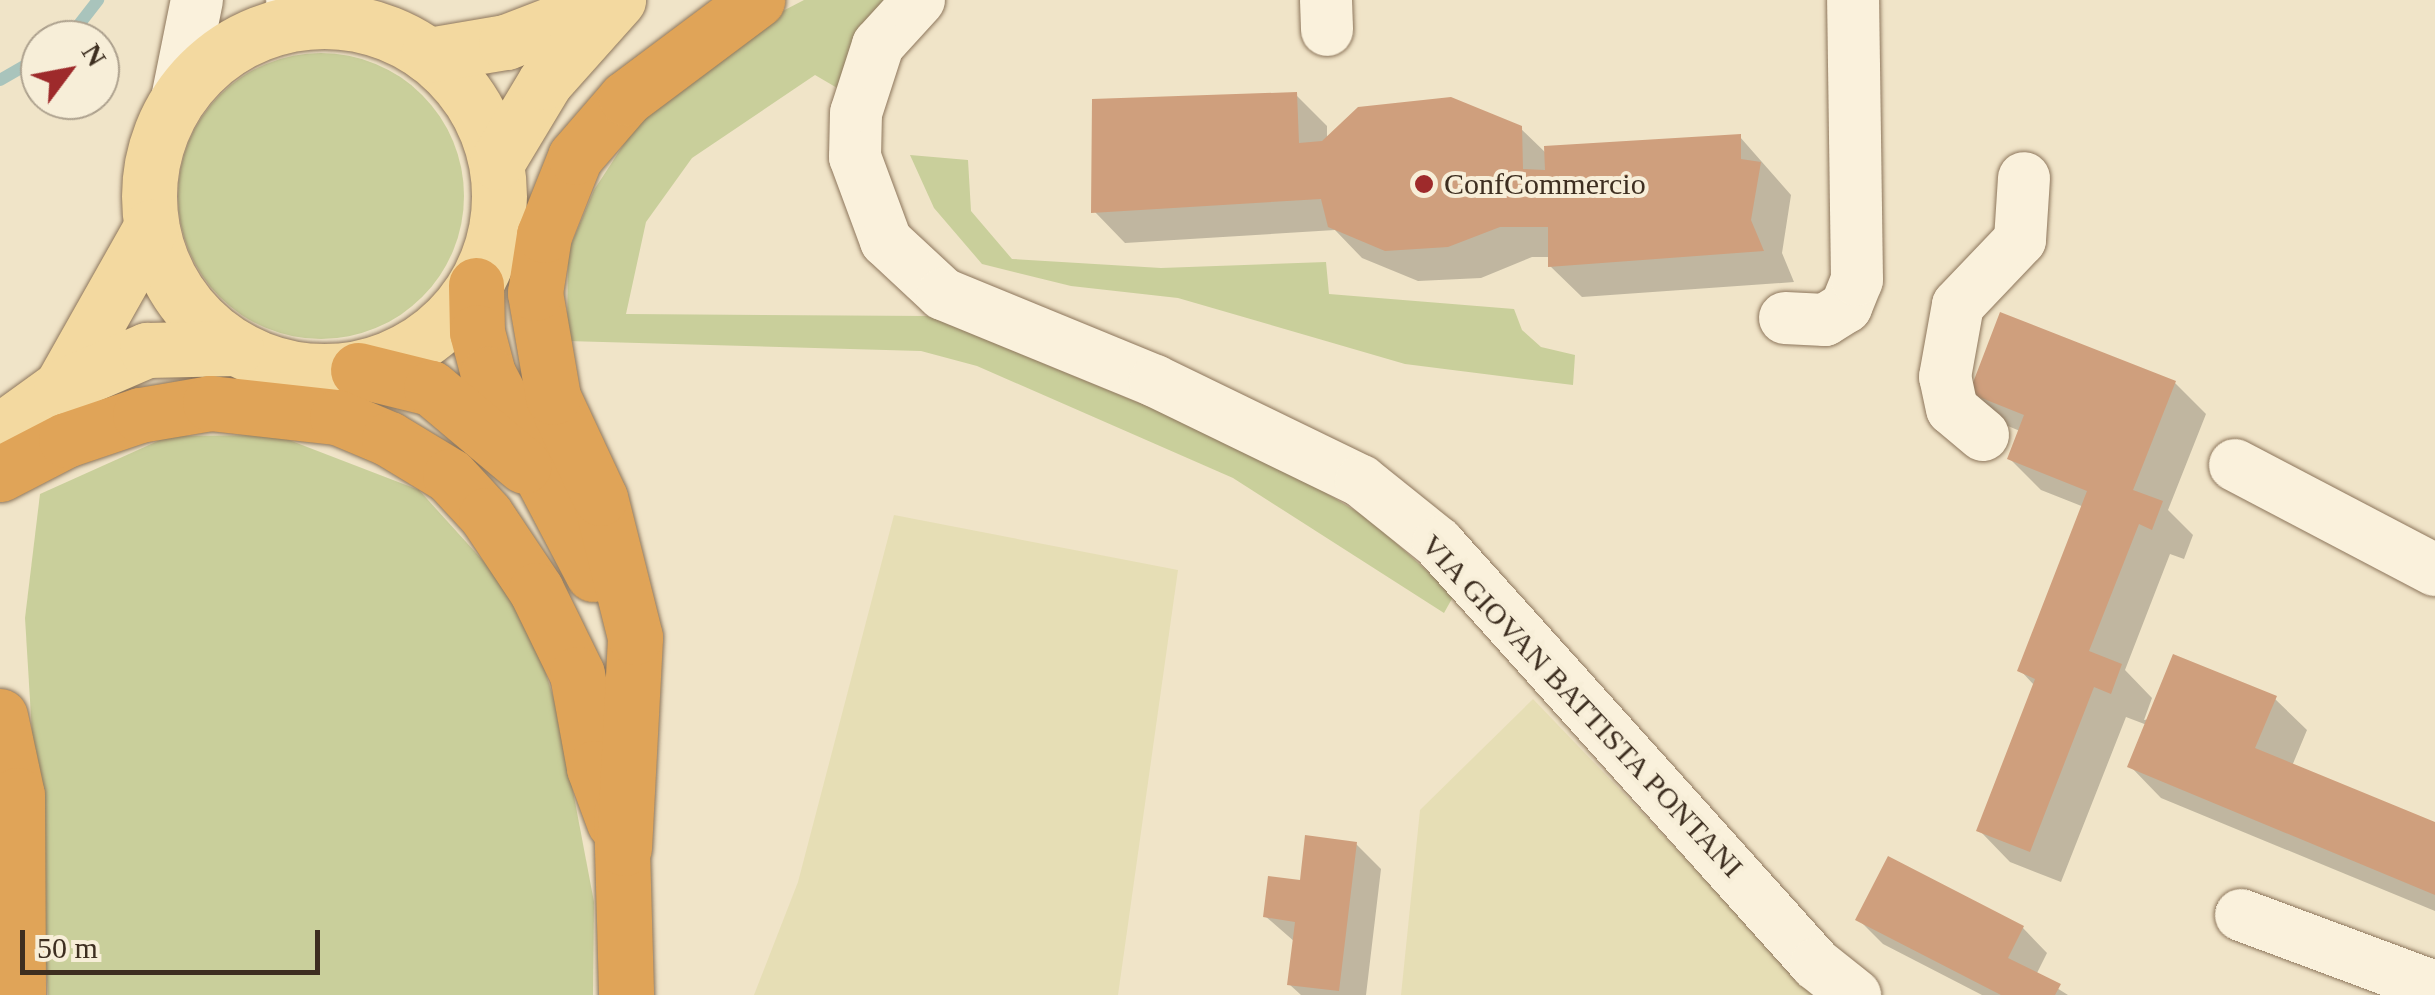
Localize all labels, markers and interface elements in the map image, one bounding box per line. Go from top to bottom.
north arrow [20,20,120,120]
text: N [76,38,113,72]
place label: ConfCommercio [1444,166,1646,202]
marker: ConfCommercio [1413,173,1435,195]
street label: VIA GIOVAN BATTISTA PONTANI [1412,526,1752,886]
scale bar [25,910,325,972]
text: 50 m [37,931,98,964]

